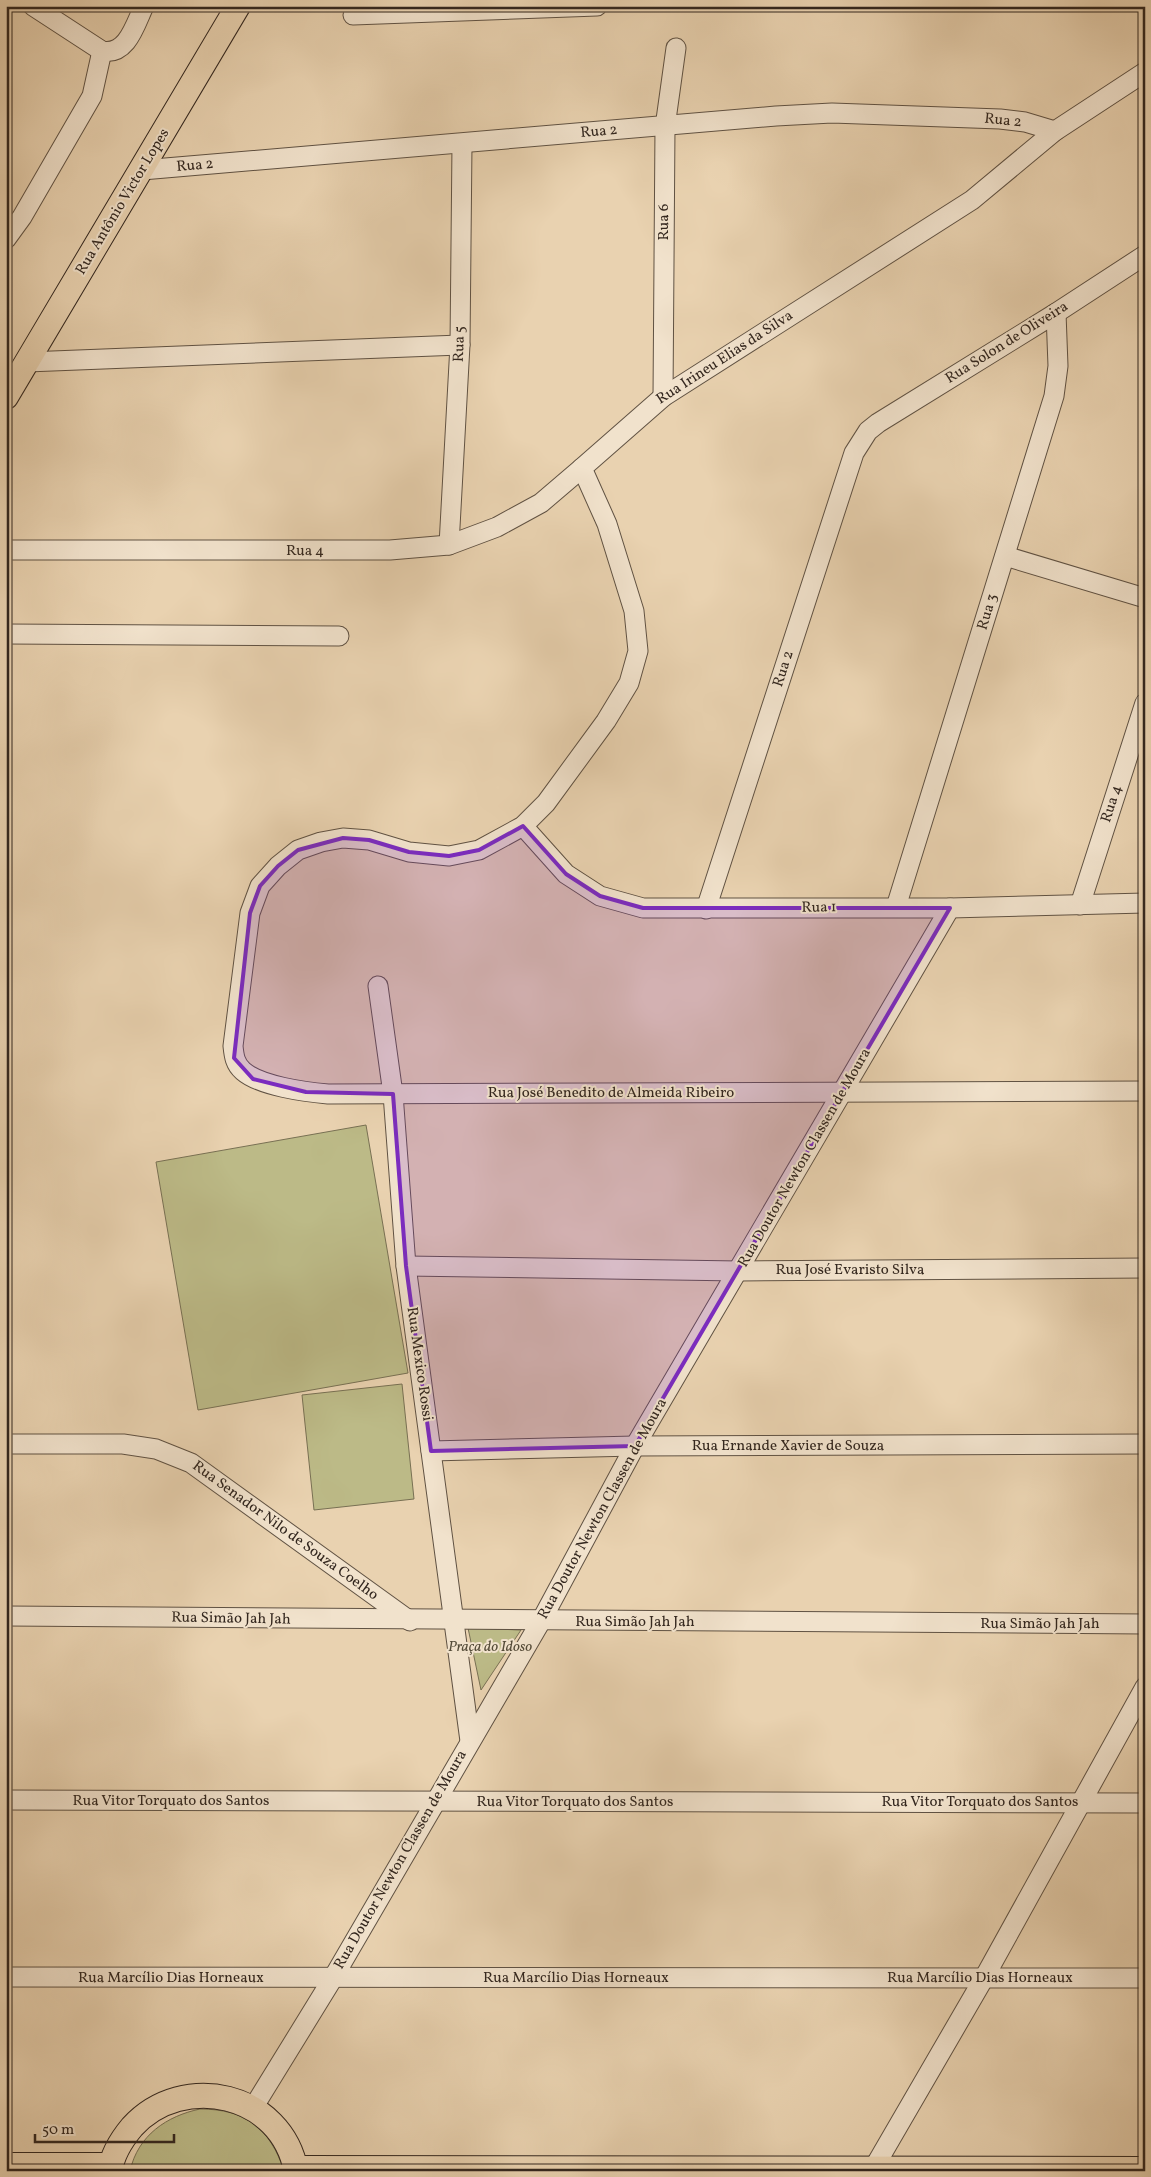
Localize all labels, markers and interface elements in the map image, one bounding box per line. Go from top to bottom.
street label: Rua 2 [983,109,1023,133]
street label: Rua 2 [580,120,618,144]
street label: Rua Antônio Victor Lopes [71,125,175,279]
street label: Rua 2 [176,154,214,178]
street label: Rua 6 [654,204,675,240]
street label: Rua Solon de Oliveira [941,297,1073,389]
street label: Rua Irineu Elias da Silva [652,306,798,410]
street label: Rua 5 [449,325,471,363]
street label: Rua 4 [286,541,324,562]
street label: Rua 3 [973,591,1003,633]
street label: Rua 2 [768,648,800,690]
street label: Rua 4 [1096,783,1128,825]
street label: Rua 1 [801,897,837,919]
street label: Rua Doutor Newton Classen de Moura [733,1045,877,1271]
street label: Rua José Benedito de Almeida Ribeiro [488,1083,734,1104]
street label: Rua José Evaristo Silva [775,1260,925,1281]
street label: Rua Mexico Rossi [401,1305,437,1423]
street label: Rua Doutor Newton Classen de Moura [533,1395,673,1623]
street label: Rua Ernande Xavier de Souza [692,1436,884,1457]
street label: Rua Senador Nilo de Souza Coelho [188,1456,382,1606]
street label: Rua Simão Jah Jah [171,1607,291,1631]
street label: Rua Simão Jah Jah [575,1612,695,1633]
street label: Rua Simão Jah Jah [980,1614,1100,1635]
park label: Praça do Idoso [448,1637,532,1658]
street label: Rua Doutor Newton Classen de Moura [329,1747,473,1973]
street label: Rua Vitor Torquato dos Santos [73,1791,269,1812]
street label: Rua Vitor Torquato dos Santos [477,1792,673,1813]
street label: Rua Vitor Torquato dos Santos [882,1792,1078,1813]
street label: Rua Marcílio Dias Horneaux [78,1968,264,1989]
street label: Rua Marcílio Dias Horneaux [483,1968,669,1989]
street label: Rua Marcílio Dias Horneaux [887,1968,1073,1989]
scale bar [35,2112,174,2144]
text: 50 m [42,2120,74,2141]

